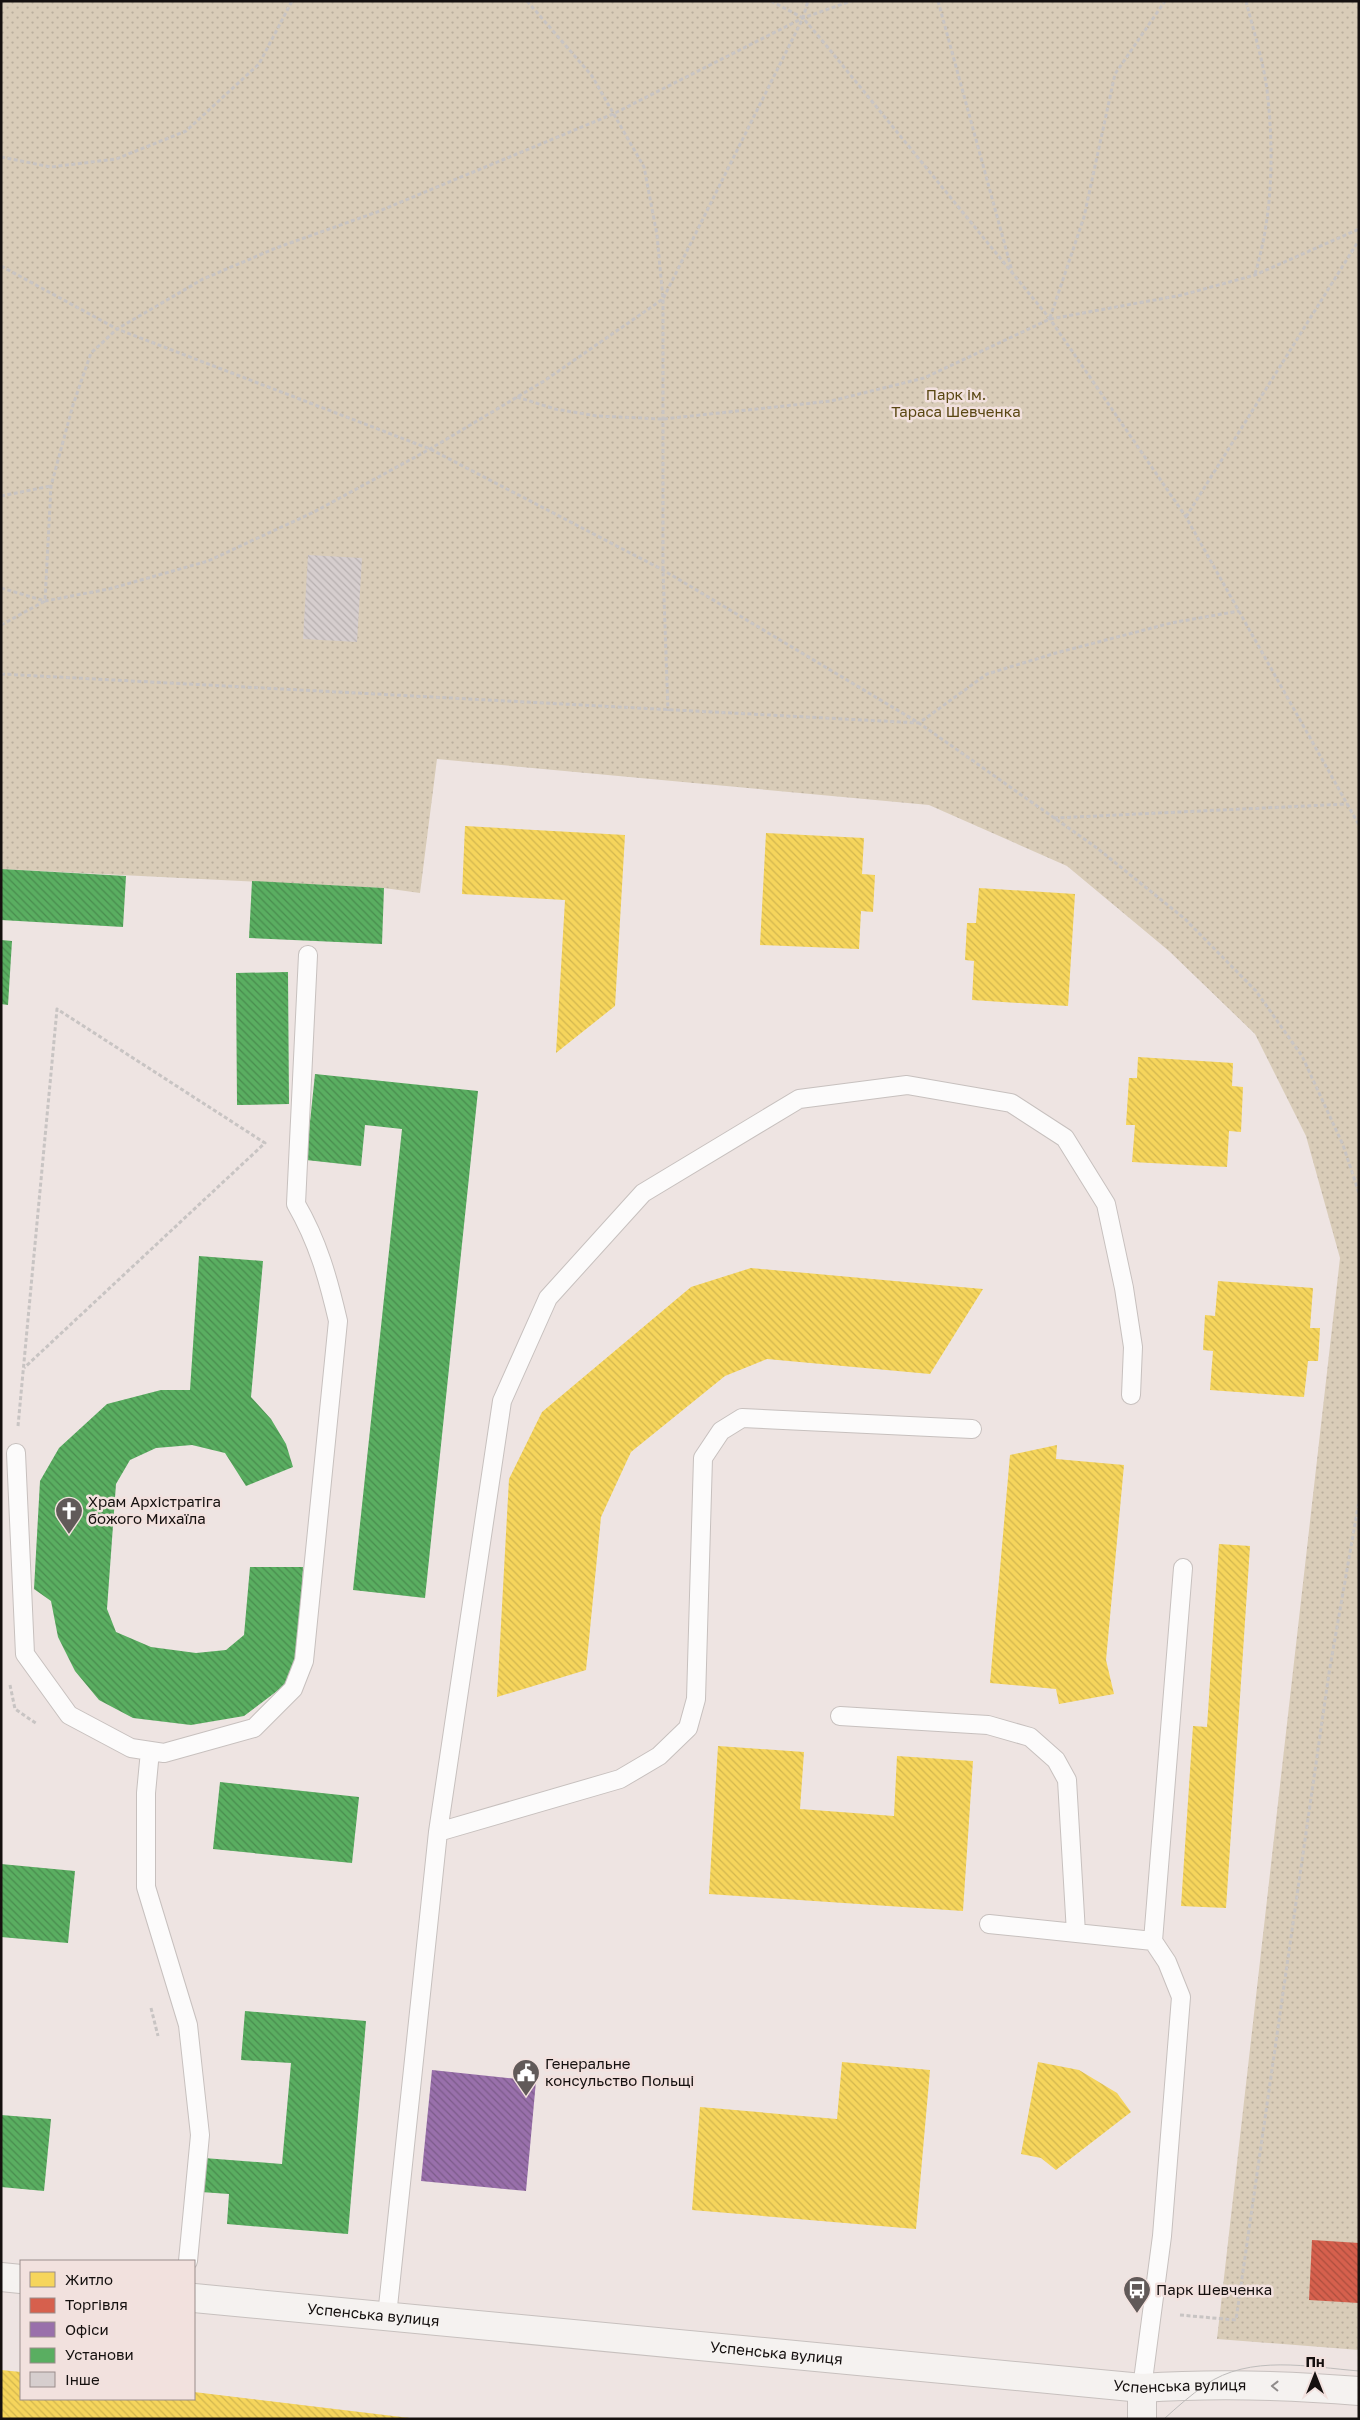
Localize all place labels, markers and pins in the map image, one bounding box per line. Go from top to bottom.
place label: Храм Архістратіга божого Михаїла [88,1492,221,1527]
church icon: Храм Архістратіга божого Михаїла [54,1496,84,1535]
place label: Генеральне консульство Польщі [545,2054,694,2089]
public building icon: Генеральне консульство Польщі [511,2058,541,2097]
bus stop icon: Парк Шевченка [1122,2275,1152,2314]
place label: Парк Шевченка [1156,2280,1272,2298]

